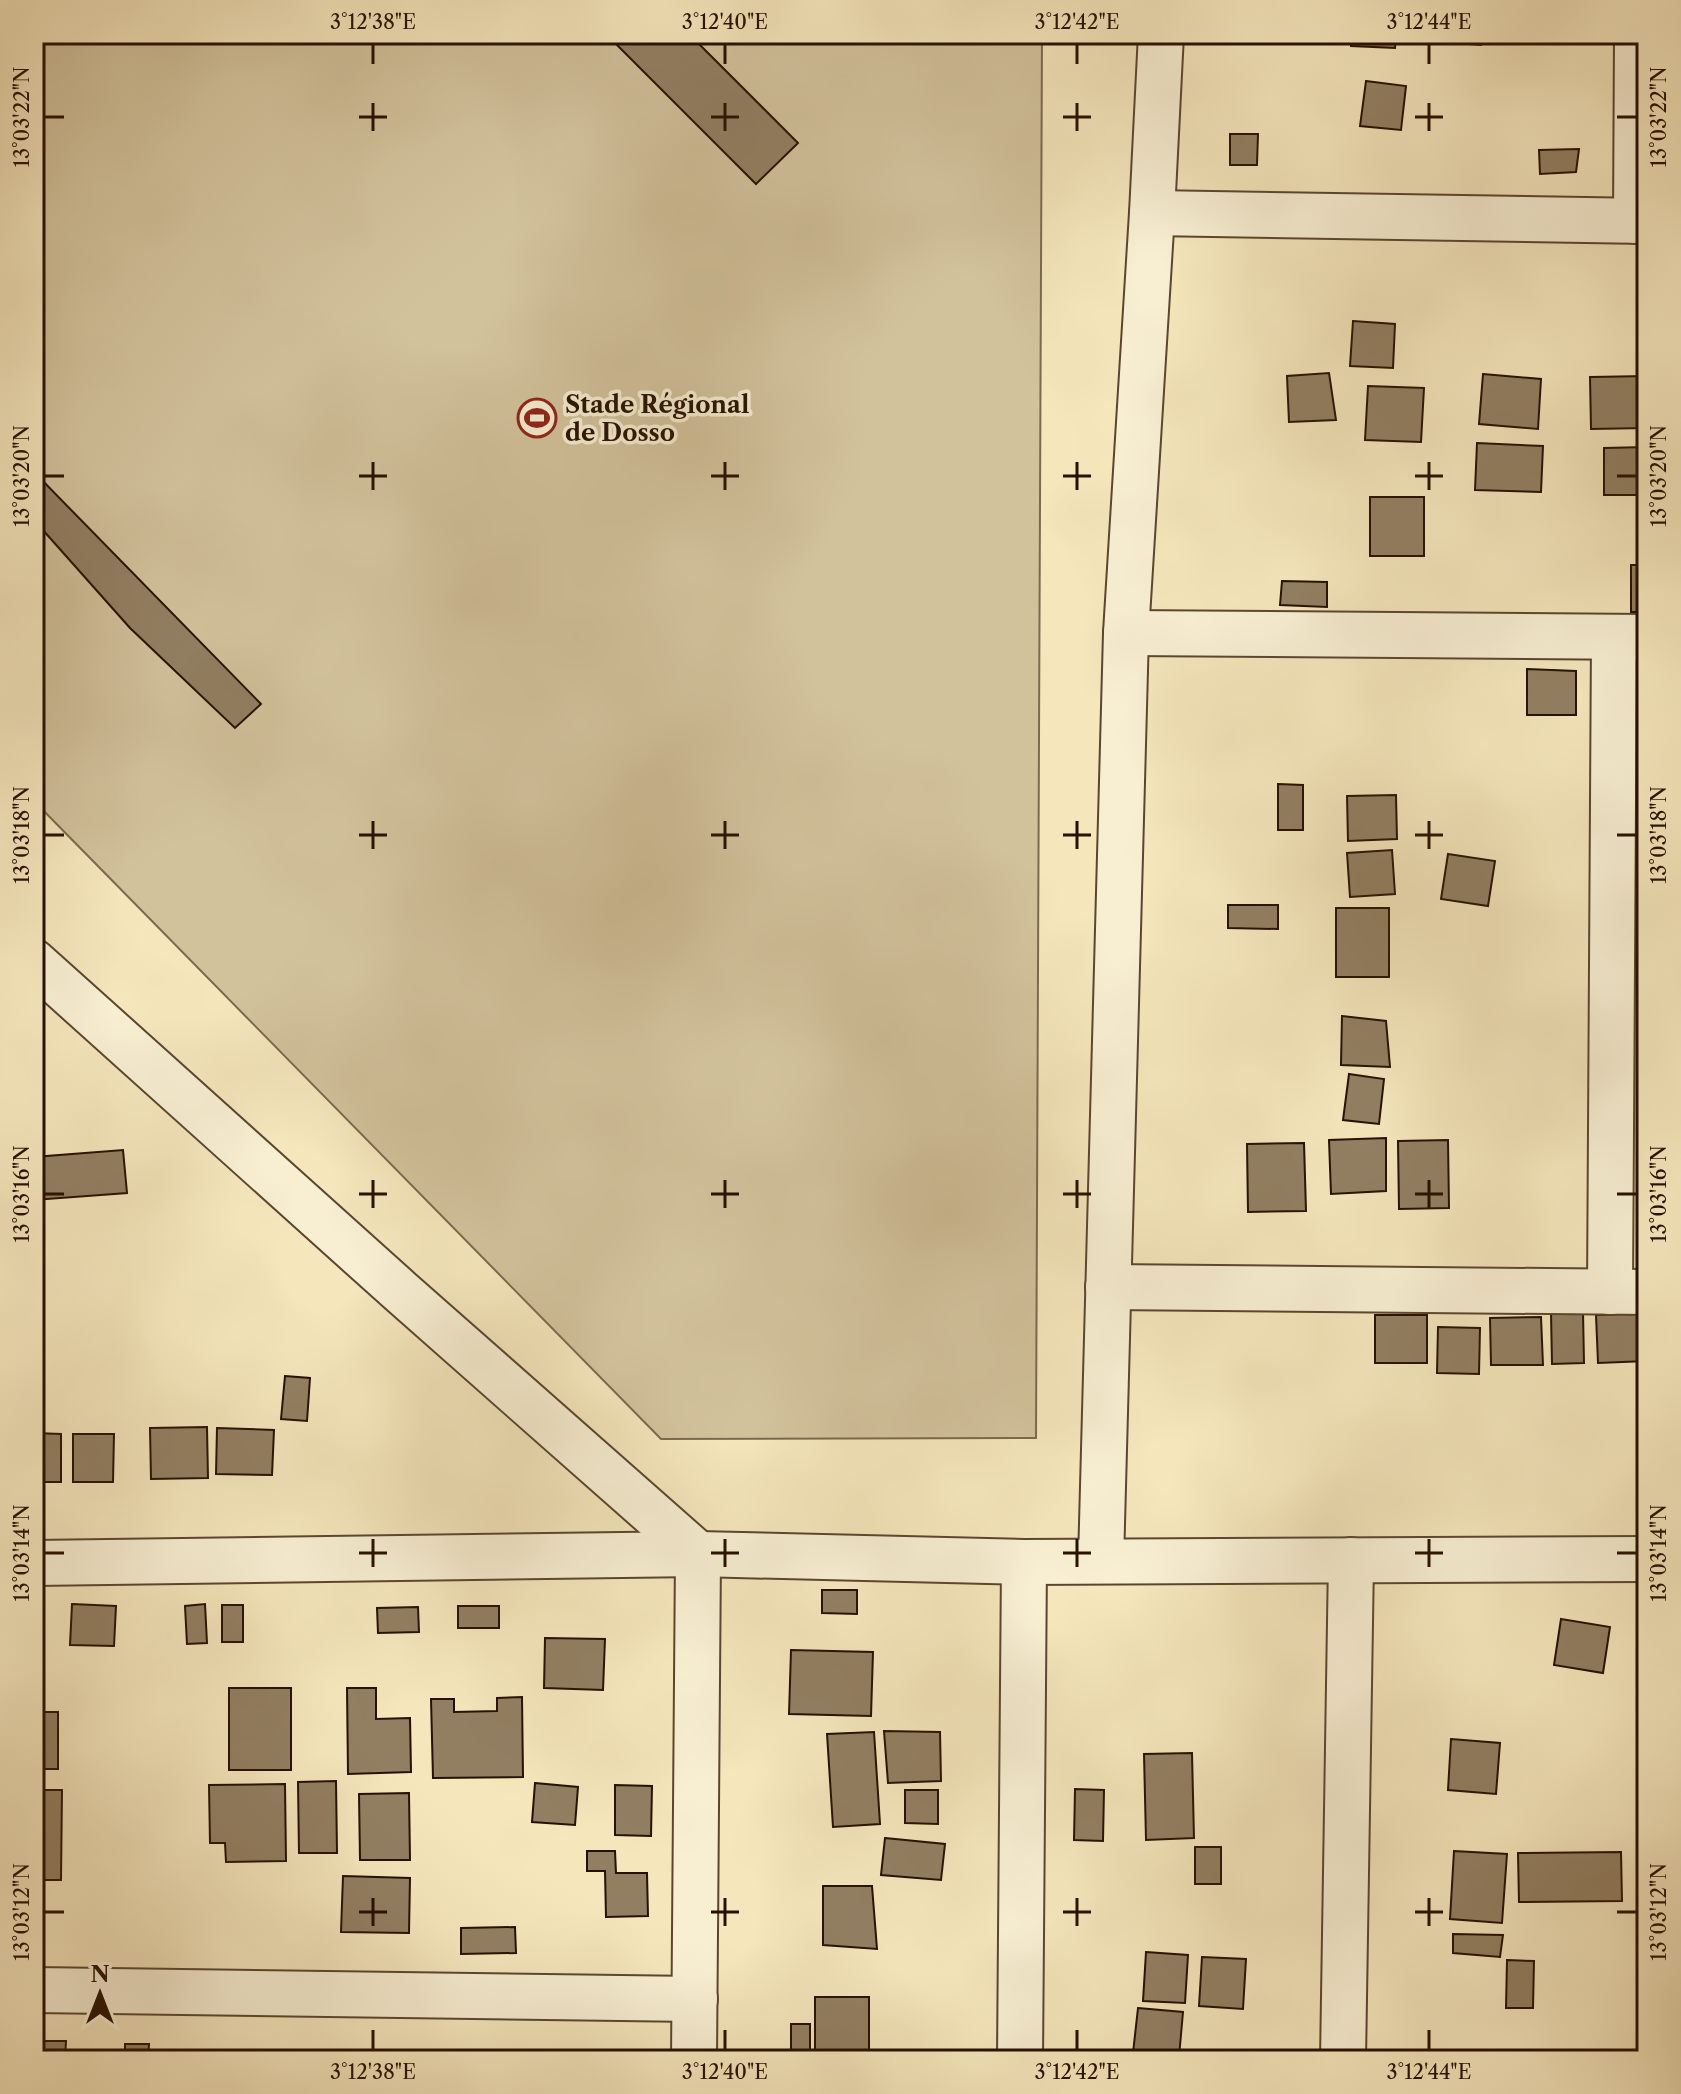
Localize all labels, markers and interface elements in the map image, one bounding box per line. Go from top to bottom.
text: 3°12'38"E [330,10,416,34]
text: 3°12'40"E [682,10,768,34]
text: 3°12'42"E [1034,10,1120,34]
text: 3°12'44"E [1387,10,1471,34]
text: 13°03'22"N [10,67,34,167]
text: 13°03'22"N [1647,67,1671,167]
place label: Stade Régional de Dosso [565,390,749,447]
sports icon: Stade Régional de Dosso [516,397,558,439]
text: 13°03'20"N [10,425,34,527]
text: 13°03'20"N [1647,425,1671,527]
text: 13°03'18"N [10,786,34,884]
text: 13°03'18"N [1647,786,1671,884]
text: 13°03'16"N [10,1145,34,1243]
text: 13°03'16"N [1647,1145,1671,1243]
text: 13°03'14"N [10,1504,34,1602]
text: 13°03'14"N [1647,1504,1671,1602]
text: 13°03'12"N [10,1863,34,1961]
text: 13°03'12"N [1647,1863,1671,1961]
north arrow [60,1954,140,2034]
text: N [90,1961,110,1988]
text: 3°12'38"E [330,2060,416,2084]
text: 3°12'40"E [682,2060,768,2084]
text: 3°12'42"E [1034,2060,1120,2084]
text: 3°12'44"E [1387,2060,1471,2084]

